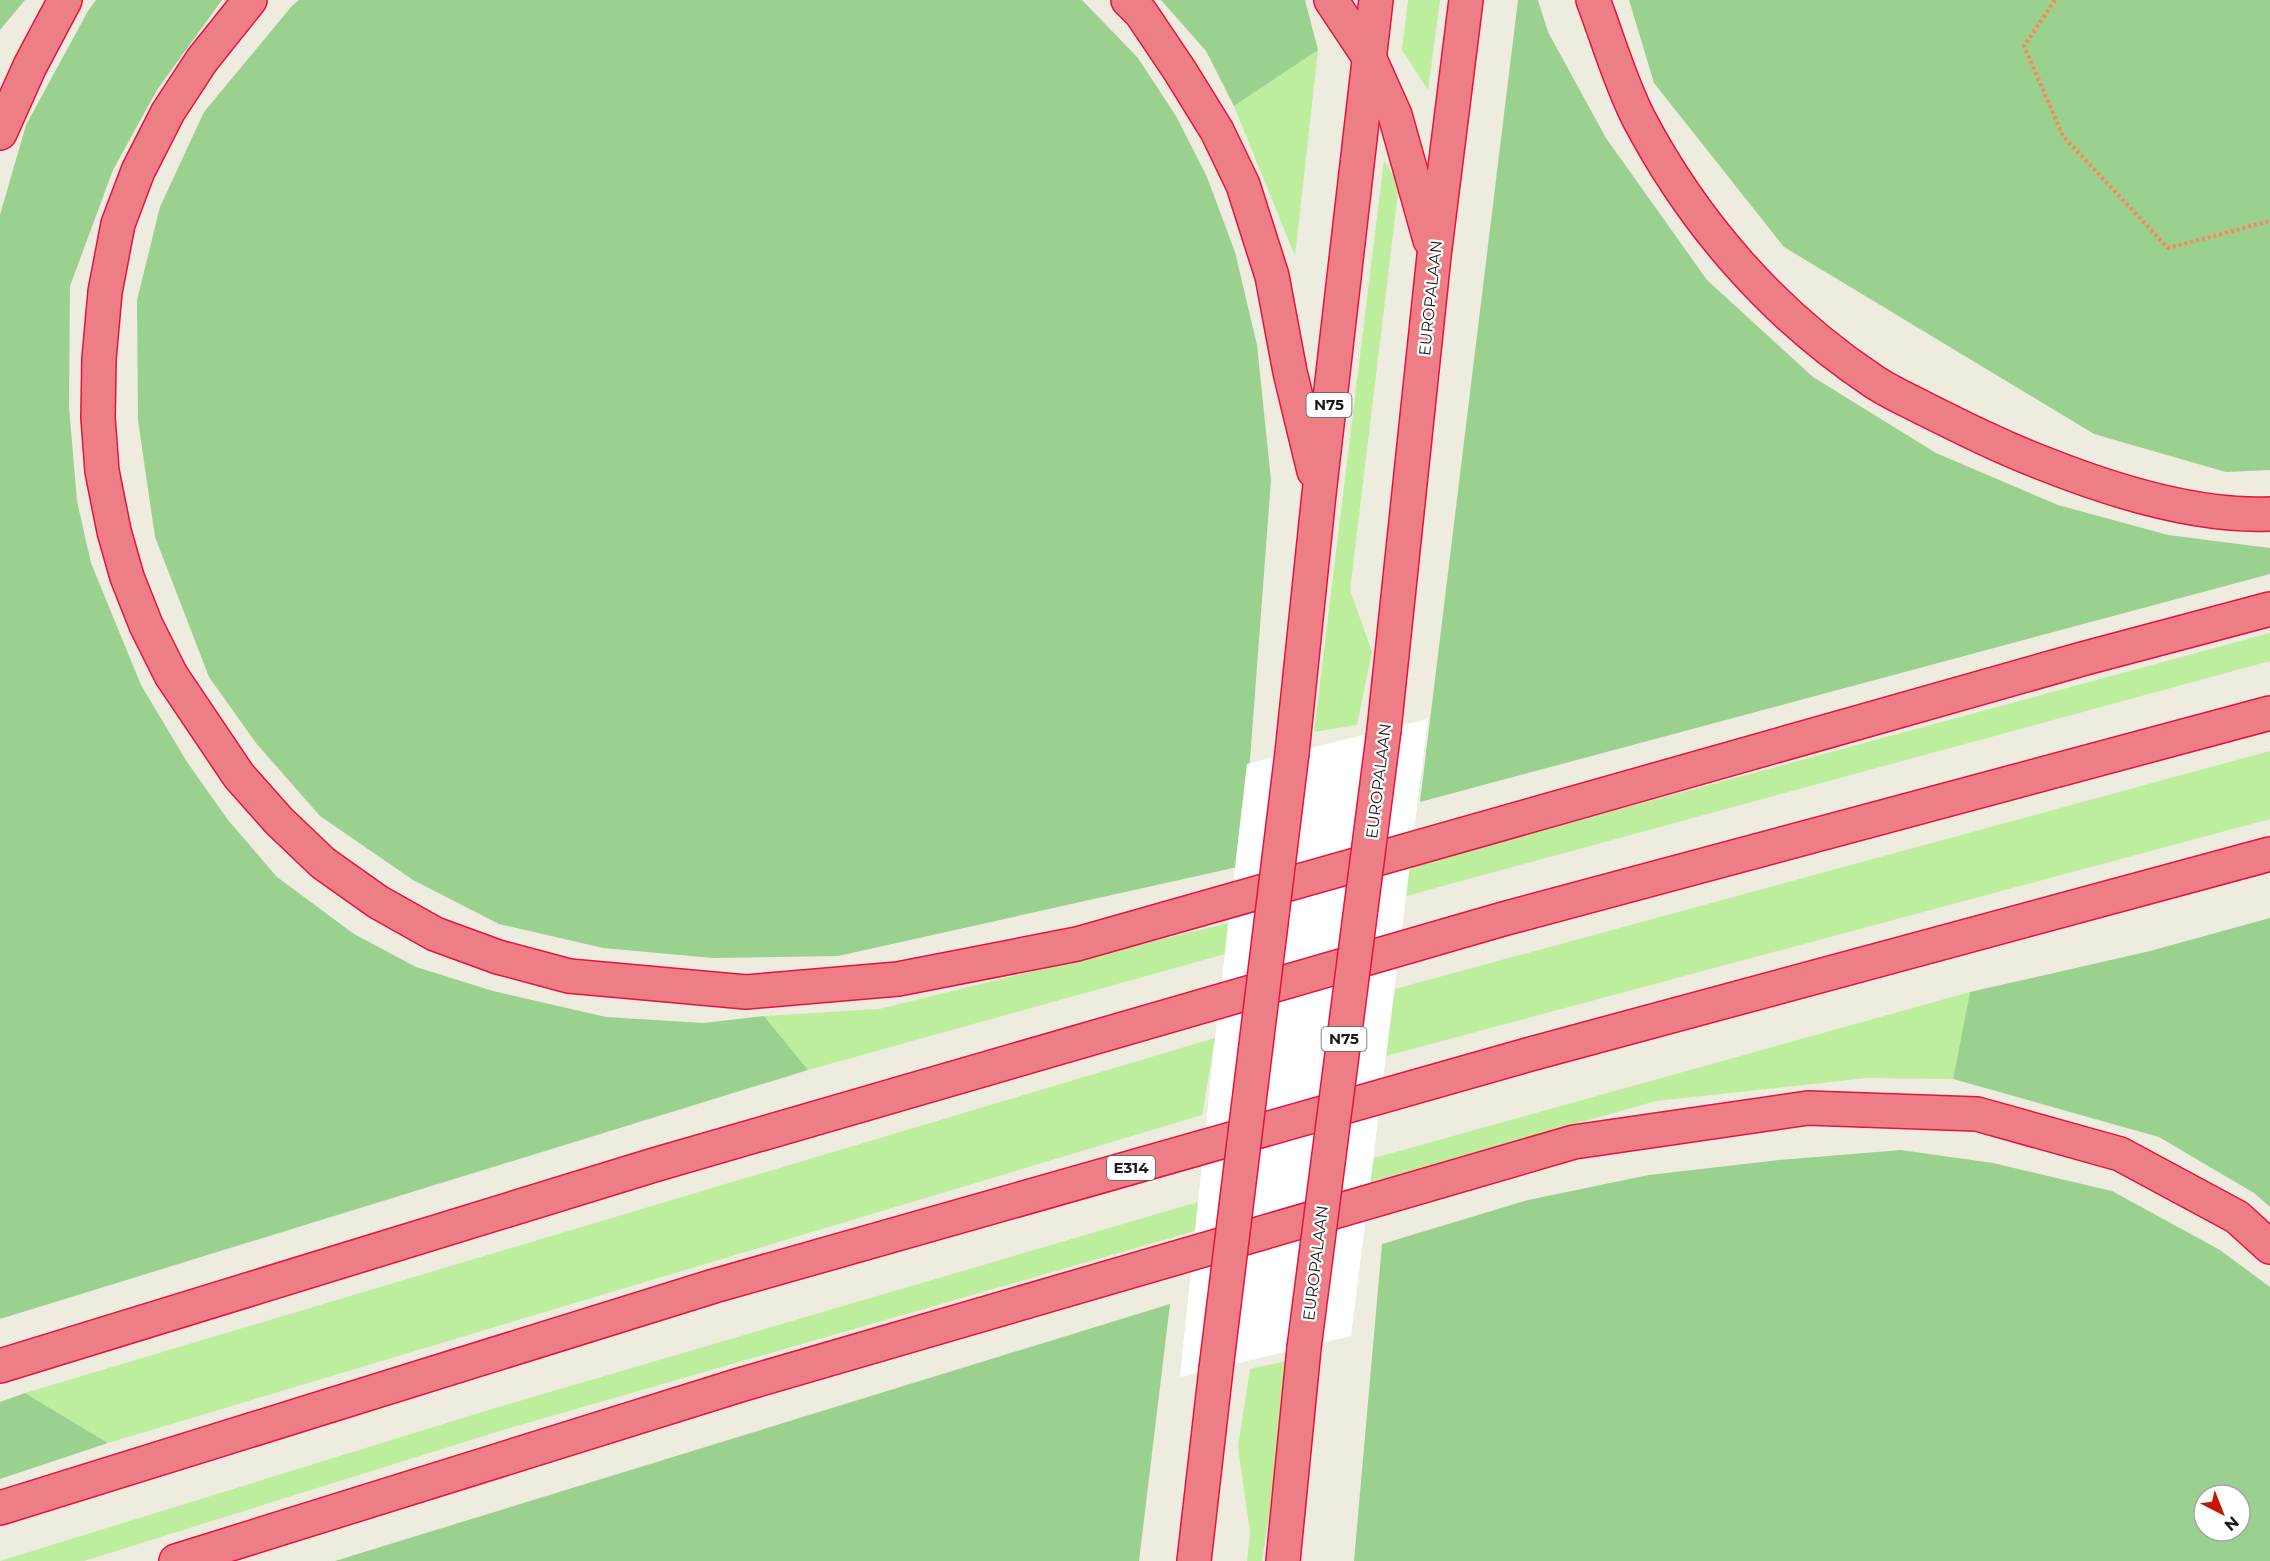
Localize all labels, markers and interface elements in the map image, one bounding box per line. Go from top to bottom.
street label: EUROPALAAN [1415,239,1446,357]
road number: N75 [1306,393,1352,417]
street label: EUROPALAAN [1362,722,1395,840]
road number: N75 [1322,1027,1366,1051]
road number: E314 [1107,1156,1155,1180]
street label: EUROPALAAN [1299,1204,1332,1322]
north arrow [2192,1483,2252,1543]
text: N [2221,1512,2243,1535]

